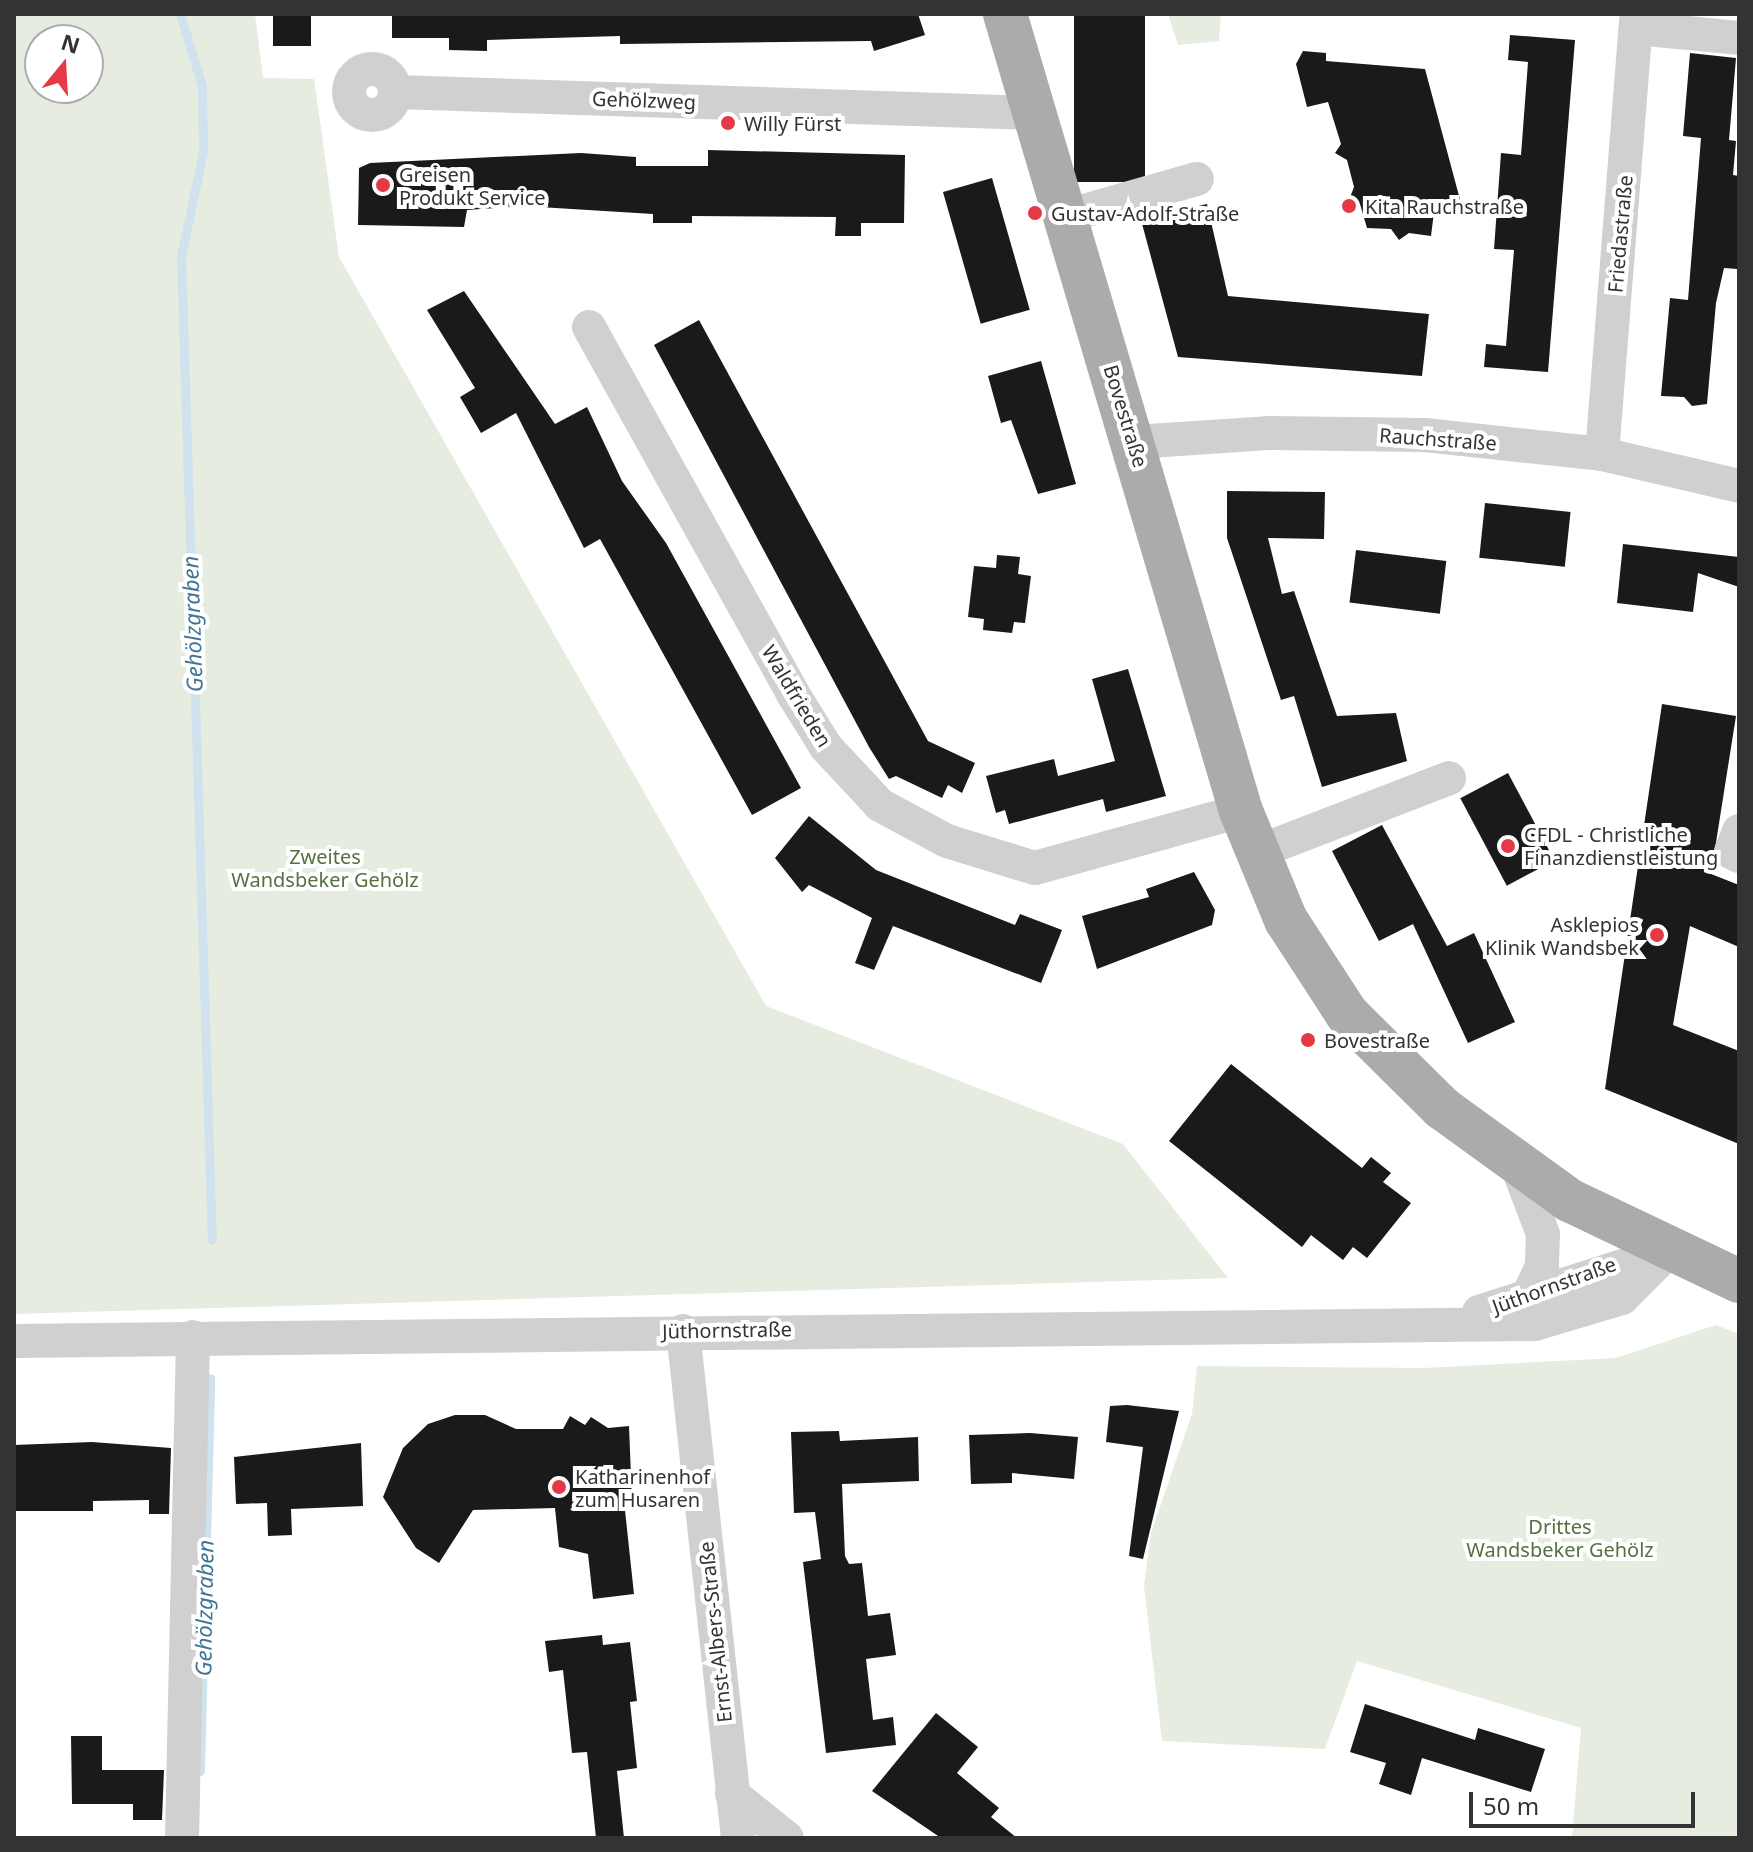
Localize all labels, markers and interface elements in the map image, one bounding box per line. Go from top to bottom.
north arrow [24,24,104,104]
text: N [58,26,84,60]
street label: Gehölzweg [592,86,696,114]
place label: Willy Fürst [744,111,841,135]
marker: Willy Fürst [719,114,737,132]
place label: Greisen Produkt Service [399,162,546,209]
street label: Friedastraße [1603,174,1637,294]
marker: Greisen Produkt Service [374,176,392,194]
place label: Kita Rauchstraße [1365,194,1524,218]
marker: Kita Rauchstraße [1340,197,1358,215]
place label: Gustav-Adolf-Straße [1051,201,1239,225]
marker: Gustav-Adolf-Straße [1026,204,1044,222]
street label: Bovestraße [1099,362,1153,470]
street label: Rauchstraße [1378,423,1498,455]
water label: Gehölzgraben [176,555,208,693]
street label: Waldfrieden [757,641,837,751]
place label: CFDL - Christliche Finanzdienstleistung [1524,822,1718,869]
marker: CFDL - Christliche Finanzdienstleistung [1499,837,1517,855]
park label: Zweites Wandsbeker Gehölz [231,845,419,892]
place label: Asklepios Klinik Wandsbek [1485,912,1639,959]
marker: Asklepios Klinik Wandsbek [1646,924,1668,946]
place label: Bovestraße [1324,1028,1430,1052]
marker: Bovestraße [1299,1031,1317,1049]
street label: Jüthornstraße [1489,1252,1619,1318]
street label: Jüthornstraße [662,1317,792,1343]
place label: Katharinenhof zum Husaren [575,1464,710,1511]
marker: Katharinenhof zum Husaren [550,1478,568,1496]
park label: Drittes Wandsbeker Gehölz [1466,1514,1654,1561]
water label: Gehölzgraben [190,1540,218,1676]
street label: Ernst-Albers-Straße [694,1540,736,1724]
scale bar [1473,1776,1699,1826]
text: 50 m [1483,1789,1539,1822]

